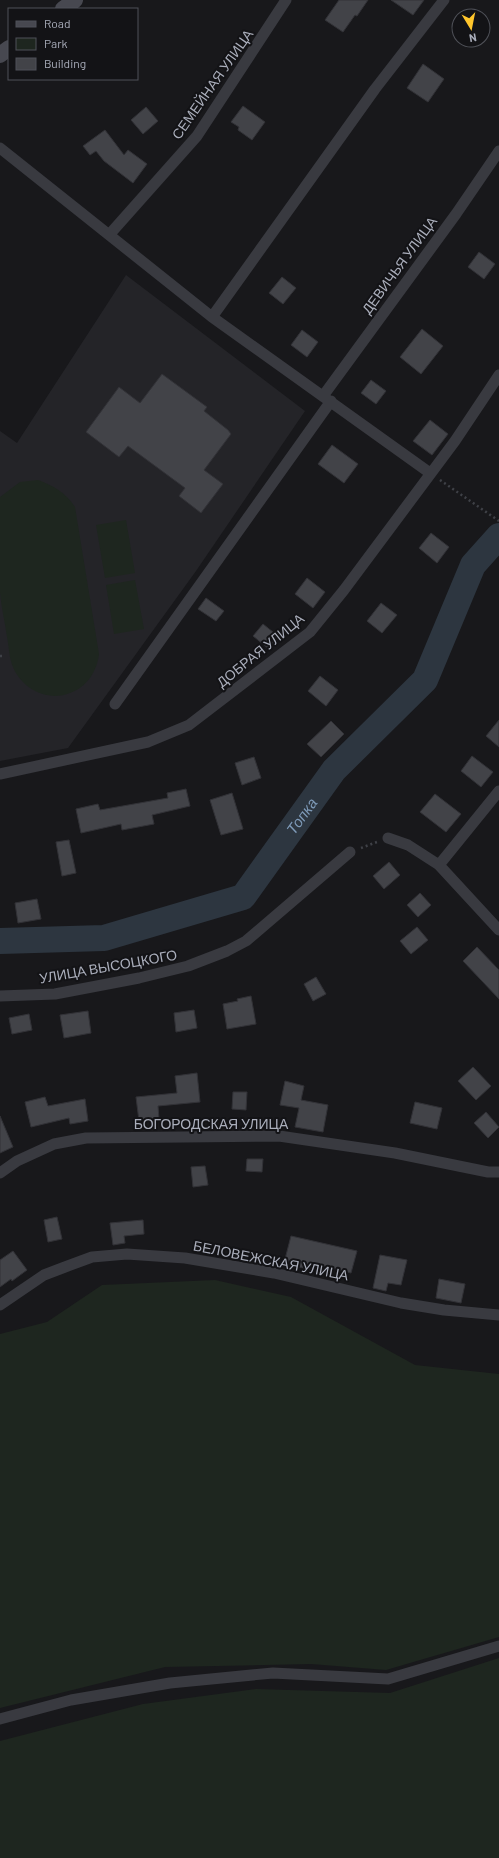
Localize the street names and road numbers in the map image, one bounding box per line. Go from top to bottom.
street label: СЕМЕЙНАЯ УЛИЦА [168,25,257,142]
street label: ДЕВИЧЬЯ УЛИЦА [358,212,440,317]
street label: ДОБРАЯ УЛИЦА [213,609,308,690]
street label: УЛИЦА ВЫСОЦКОГО [38,945,178,986]
street label: БОГОРОДСКАЯ УЛИЦА [134,1115,289,1132]
street label: БЕЛОВЕЖСКАЯ УЛИЦА [192,1237,351,1284]

